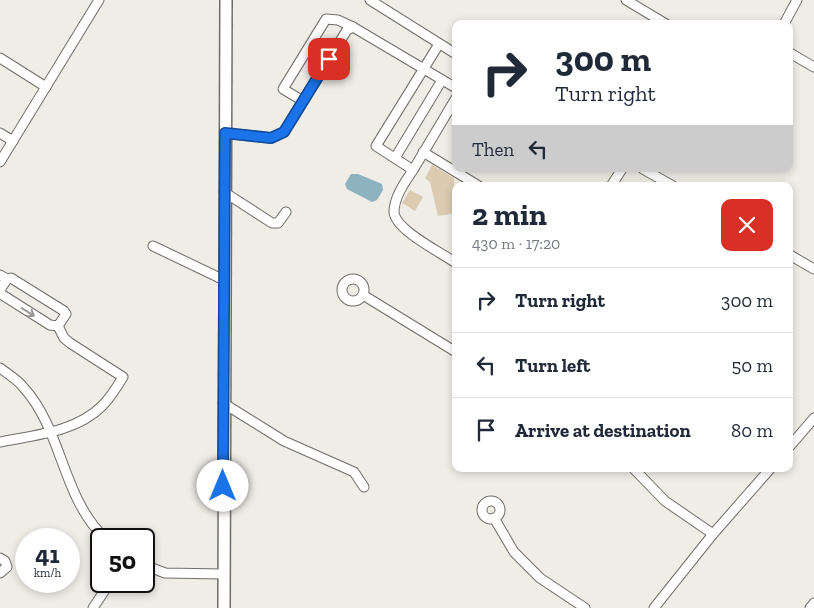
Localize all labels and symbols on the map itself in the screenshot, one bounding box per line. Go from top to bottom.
pin [308,38,350,80]
one-way arrow [21,307,35,317]
position arrow [196,459,248,511]
speed limit sign: 50 [90,528,155,593]

